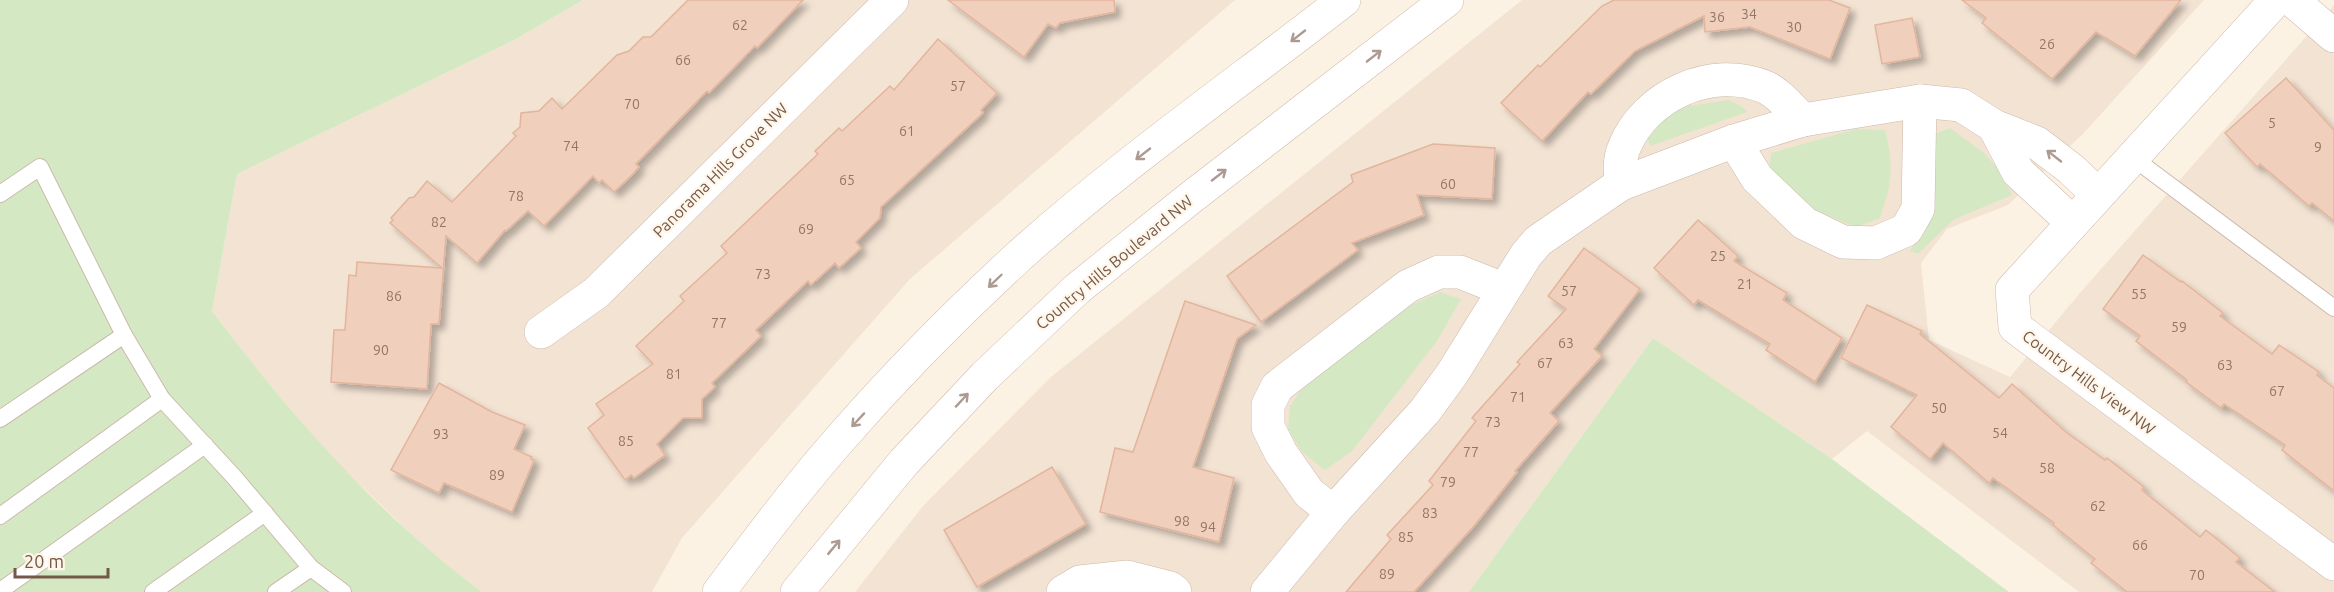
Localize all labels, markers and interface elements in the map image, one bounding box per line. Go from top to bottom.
house number: 34 [1741,6,1757,22]
house number: 36 [1709,9,1725,25]
house number: 62 [732,17,748,33]
house number: 30 [1786,19,1802,35]
one-way arrow [1290,29,1306,42]
house number: 26 [2039,36,2055,52]
one-way arrow [1366,50,1382,63]
house number: 66 [675,52,691,68]
house number: 57 [950,78,966,94]
house number: 70 [624,96,640,112]
street label: Panorama Hills Grove NW [649,99,791,241]
house number: 5 [2268,115,2276,131]
house number: 61 [899,123,915,139]
house number: 74 [563,138,579,154]
house number: 9 [2314,139,2322,155]
one-way arrow [1136,148,1152,161]
one-way arrow [2046,150,2062,163]
one-way arrow [1211,169,1227,181]
house number: 65 [839,172,855,188]
house number: 60 [1440,176,1456,192]
house number: 78 [508,188,524,204]
street label: Country Hills Boulevard NW [1032,191,1196,333]
house number: 82 [431,214,447,230]
house number: 69 [798,221,814,237]
house number: 25 [1710,248,1726,264]
house number: 73 [755,266,771,282]
one-way arrow [987,273,1002,288]
house number: 21 [1737,276,1753,292]
house number: 57 [1561,283,1577,299]
house number: 55 [2131,286,2147,302]
house number: 86 [386,288,402,304]
house number: 77 [711,315,727,331]
house number: 59 [2171,319,2187,335]
street label: Country Hills View NW [2019,326,2159,438]
house number: 63 [1558,335,1574,351]
house number: 90 [373,342,389,358]
house number: 67 [1537,355,1553,371]
house number: 63 [2217,357,2233,373]
house number: 81 [666,366,682,382]
house number: 67 [2269,383,2285,399]
house number: 71 [1510,389,1526,405]
one-way arrow [955,393,969,408]
house number: 50 [1931,400,1947,416]
one-way arrow [851,412,865,427]
house number: 73 [1485,414,1501,430]
house number: 54 [1992,425,2008,441]
house number: 93 [433,426,449,442]
house number: 85 [618,433,634,449]
house number: 77 [1463,444,1479,460]
house number: 58 [2039,460,2055,476]
house number: 89 [489,467,505,483]
house number: 79 [1440,474,1456,490]
house number: 62 [2090,498,2106,514]
house number: 83 [1422,505,1438,521]
house number: 98 [1174,513,1190,529]
house number: 94 [1200,519,1216,535]
house number: 85 [1398,529,1414,545]
house number: 66 [2132,537,2148,553]
one-way arrow [827,540,841,555]
scale bar [15,541,108,579]
text: 20 m [24,551,64,571]
house number: 89 [1379,566,1395,582]
house number: 70 [2189,567,2205,583]

